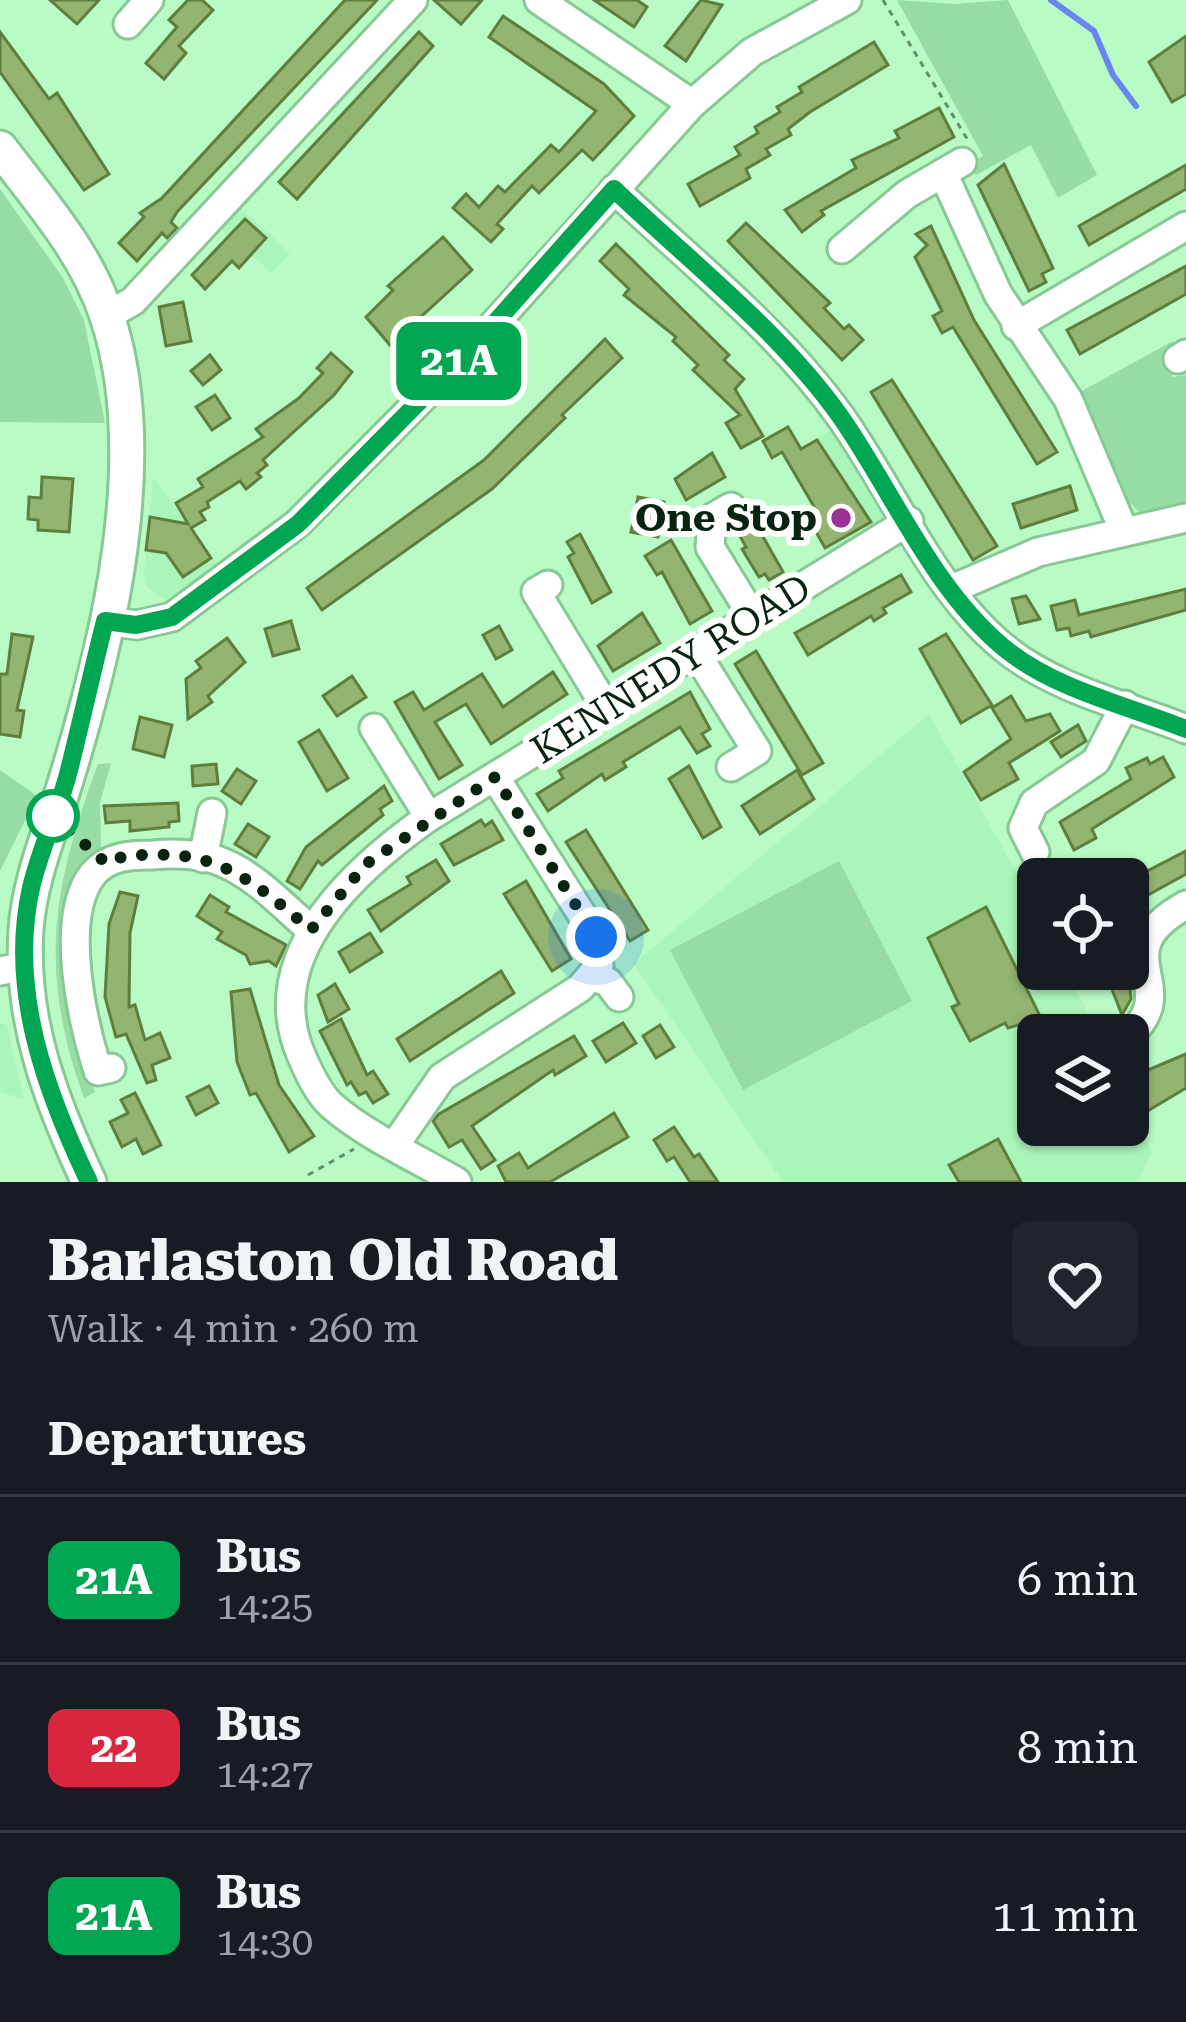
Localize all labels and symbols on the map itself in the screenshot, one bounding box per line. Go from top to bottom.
line badge: 21A [390,322,528,400]
place label: One Stop [635,495,817,541]
marker: One Stop [828,505,854,531]
street label: KENNEDY ROAD [523,565,819,773]
unlabelled marker [28,791,78,841]
your location [566,907,626,967]

